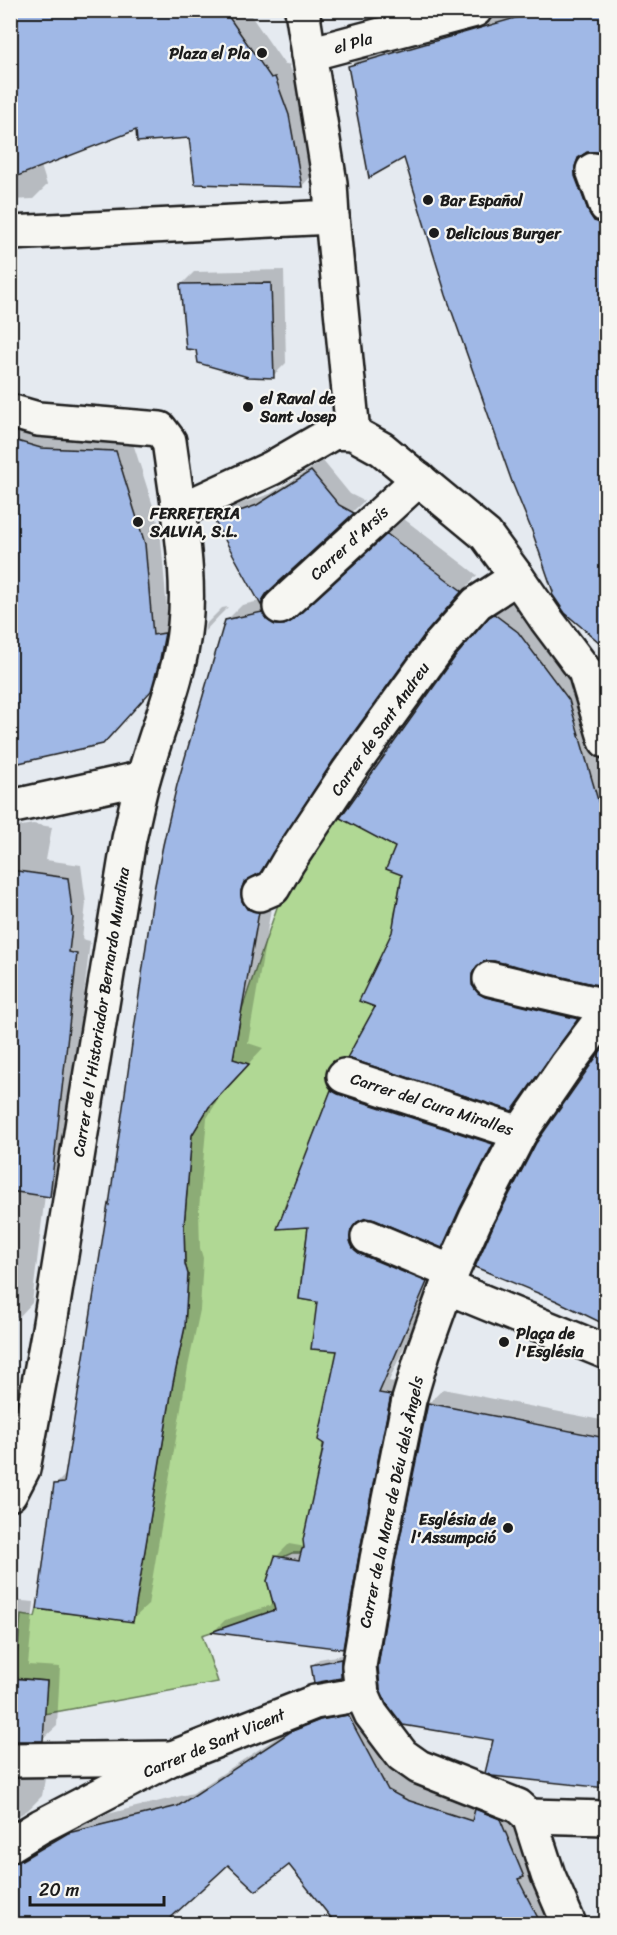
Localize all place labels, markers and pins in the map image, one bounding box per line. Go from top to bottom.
place label: Plaza el Pla [169,39,250,68]
marker: Plaza el Pla [255,46,269,60]
place label: Bar Español [440,186,524,215]
marker: Bar Español [421,193,435,207]
place label: Delicious Burger [446,219,562,248]
marker: Delicious Burger [427,226,441,240]
place label: el Raval de Sant Josep [259,384,337,431]
marker: el Raval de Sant Josep [241,400,255,414]
place label: FERRETERIA SALVIA, S.L. [149,499,240,546]
marker: FERRETERIA SALVIA, S.L. [131,515,145,529]
place label: Plaça de l'Església [515,1319,584,1366]
marker: Plaça de l'Església [497,1335,511,1349]
place label: Església de l'Assumpció [410,1505,497,1552]
marker: Església de l'Assumpció [501,1521,515,1535]

